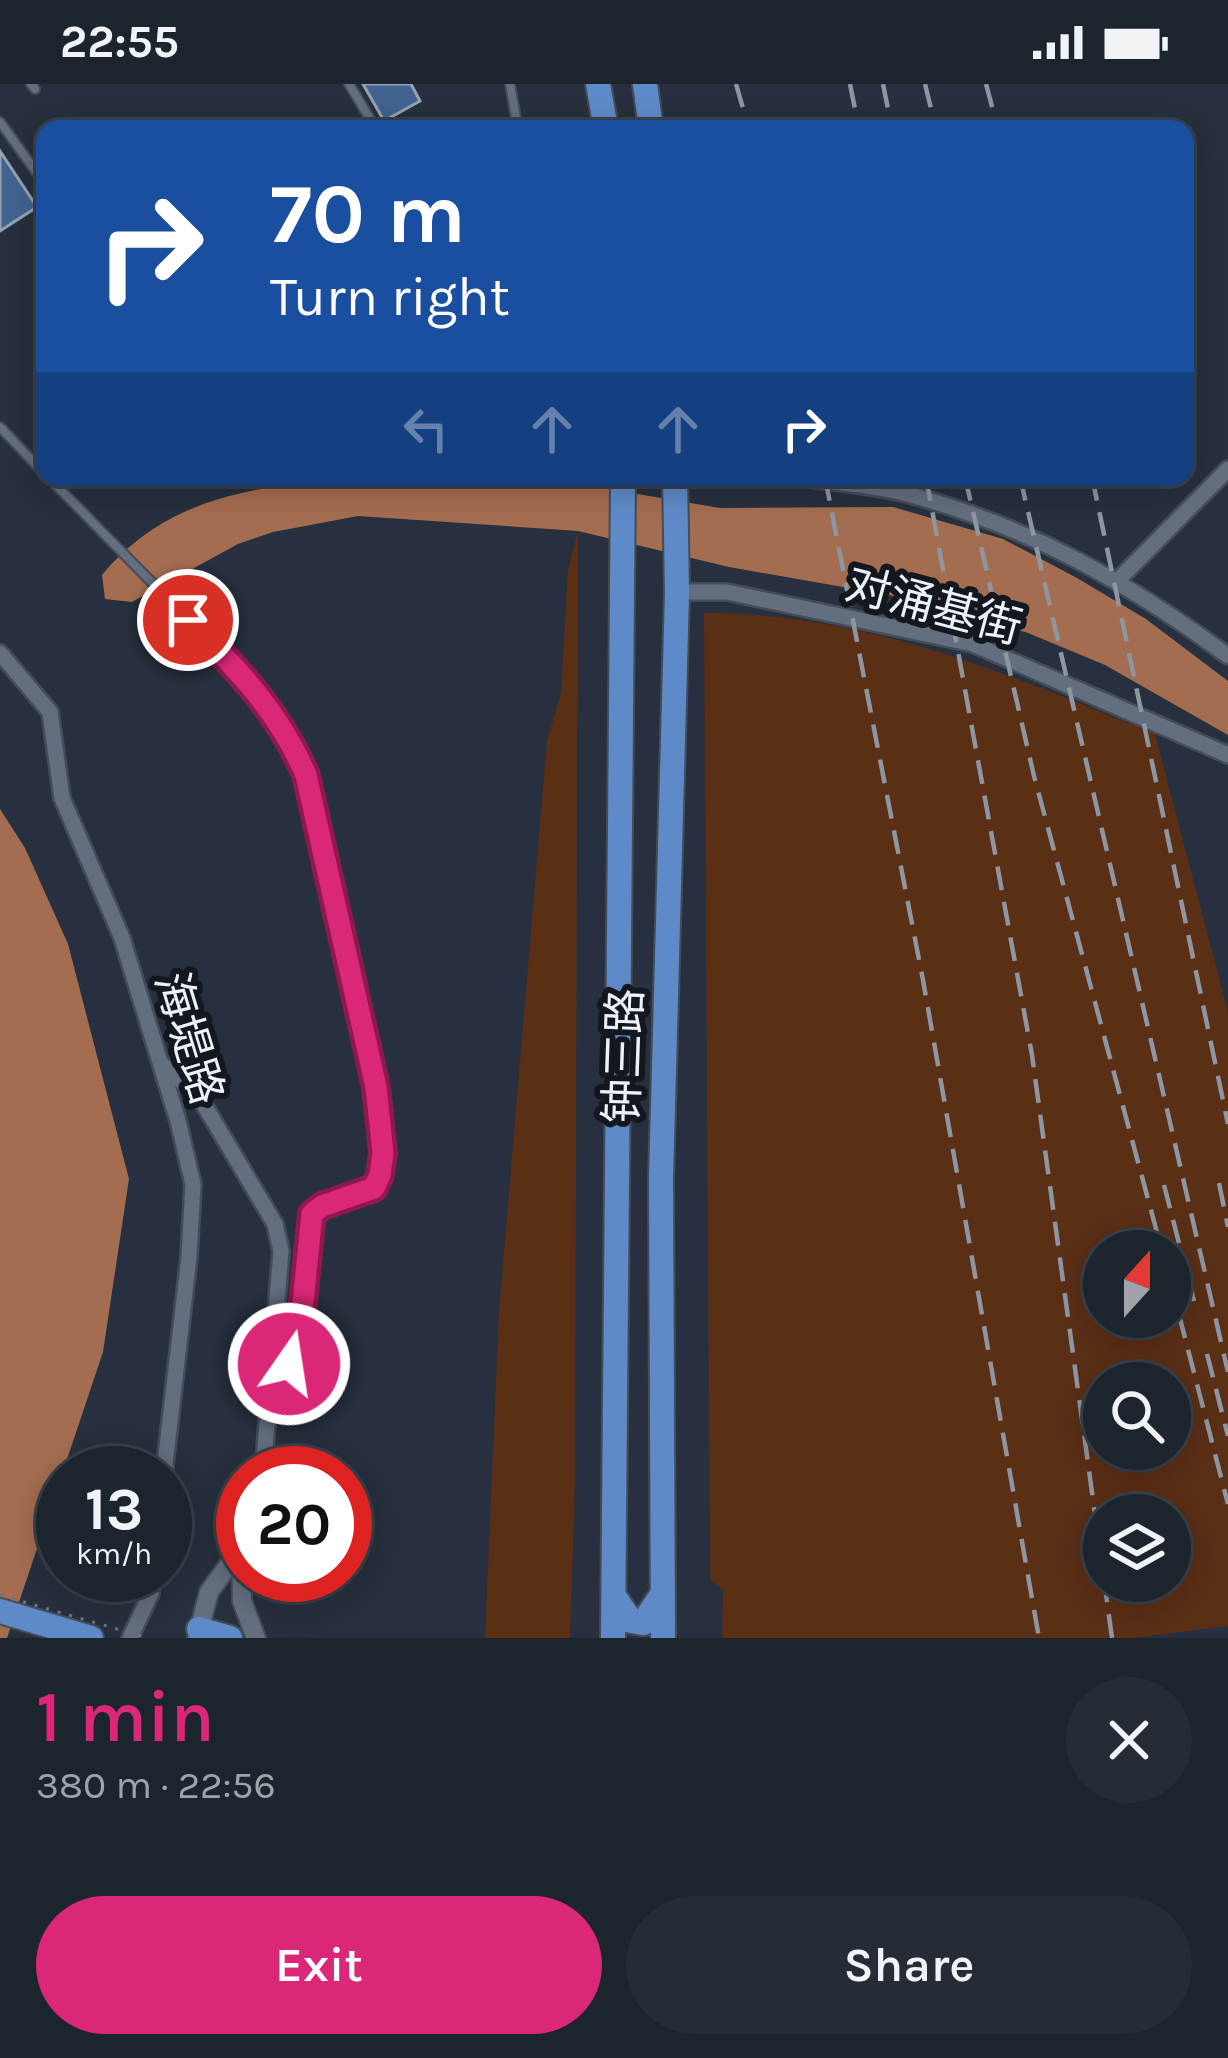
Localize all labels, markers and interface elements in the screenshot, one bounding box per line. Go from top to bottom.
text: 22:55 [60,16,179,68]
text: 70 m [270,165,466,263]
icon: right [72,168,228,324]
text: Turn right [270,265,510,329]
icon: left [393,396,459,462]
icon: ahead [519,396,585,462]
icon: ahead [645,396,711,462]
icon: right [771,396,837,462]
street label: 对涌基街 [840,558,1027,654]
pin [137,569,239,671]
icon: arrive [155,587,221,653]
street label: 海堤路 [144,966,234,1110]
street label: 钟三路 [596,988,652,1124]
north arrow [1083,1230,1191,1338]
map controls [1083,1230,1191,1602]
position arrow [226,1301,352,1427]
button: search [1083,1362,1191,1470]
speed limit sign: 20 [216,1446,372,1602]
text: 13 [85,1474,143,1544]
button: layers [1083,1494,1191,1602]
text: km/h [76,1536,152,1572]
text: 1 min [36,1675,215,1759]
button: close [1066,1677,1192,1803]
text: 380 m · 22:56 [36,1762,276,1808]
button: Exit [36,1896,602,2034]
button: Share [626,1896,1192,2034]

